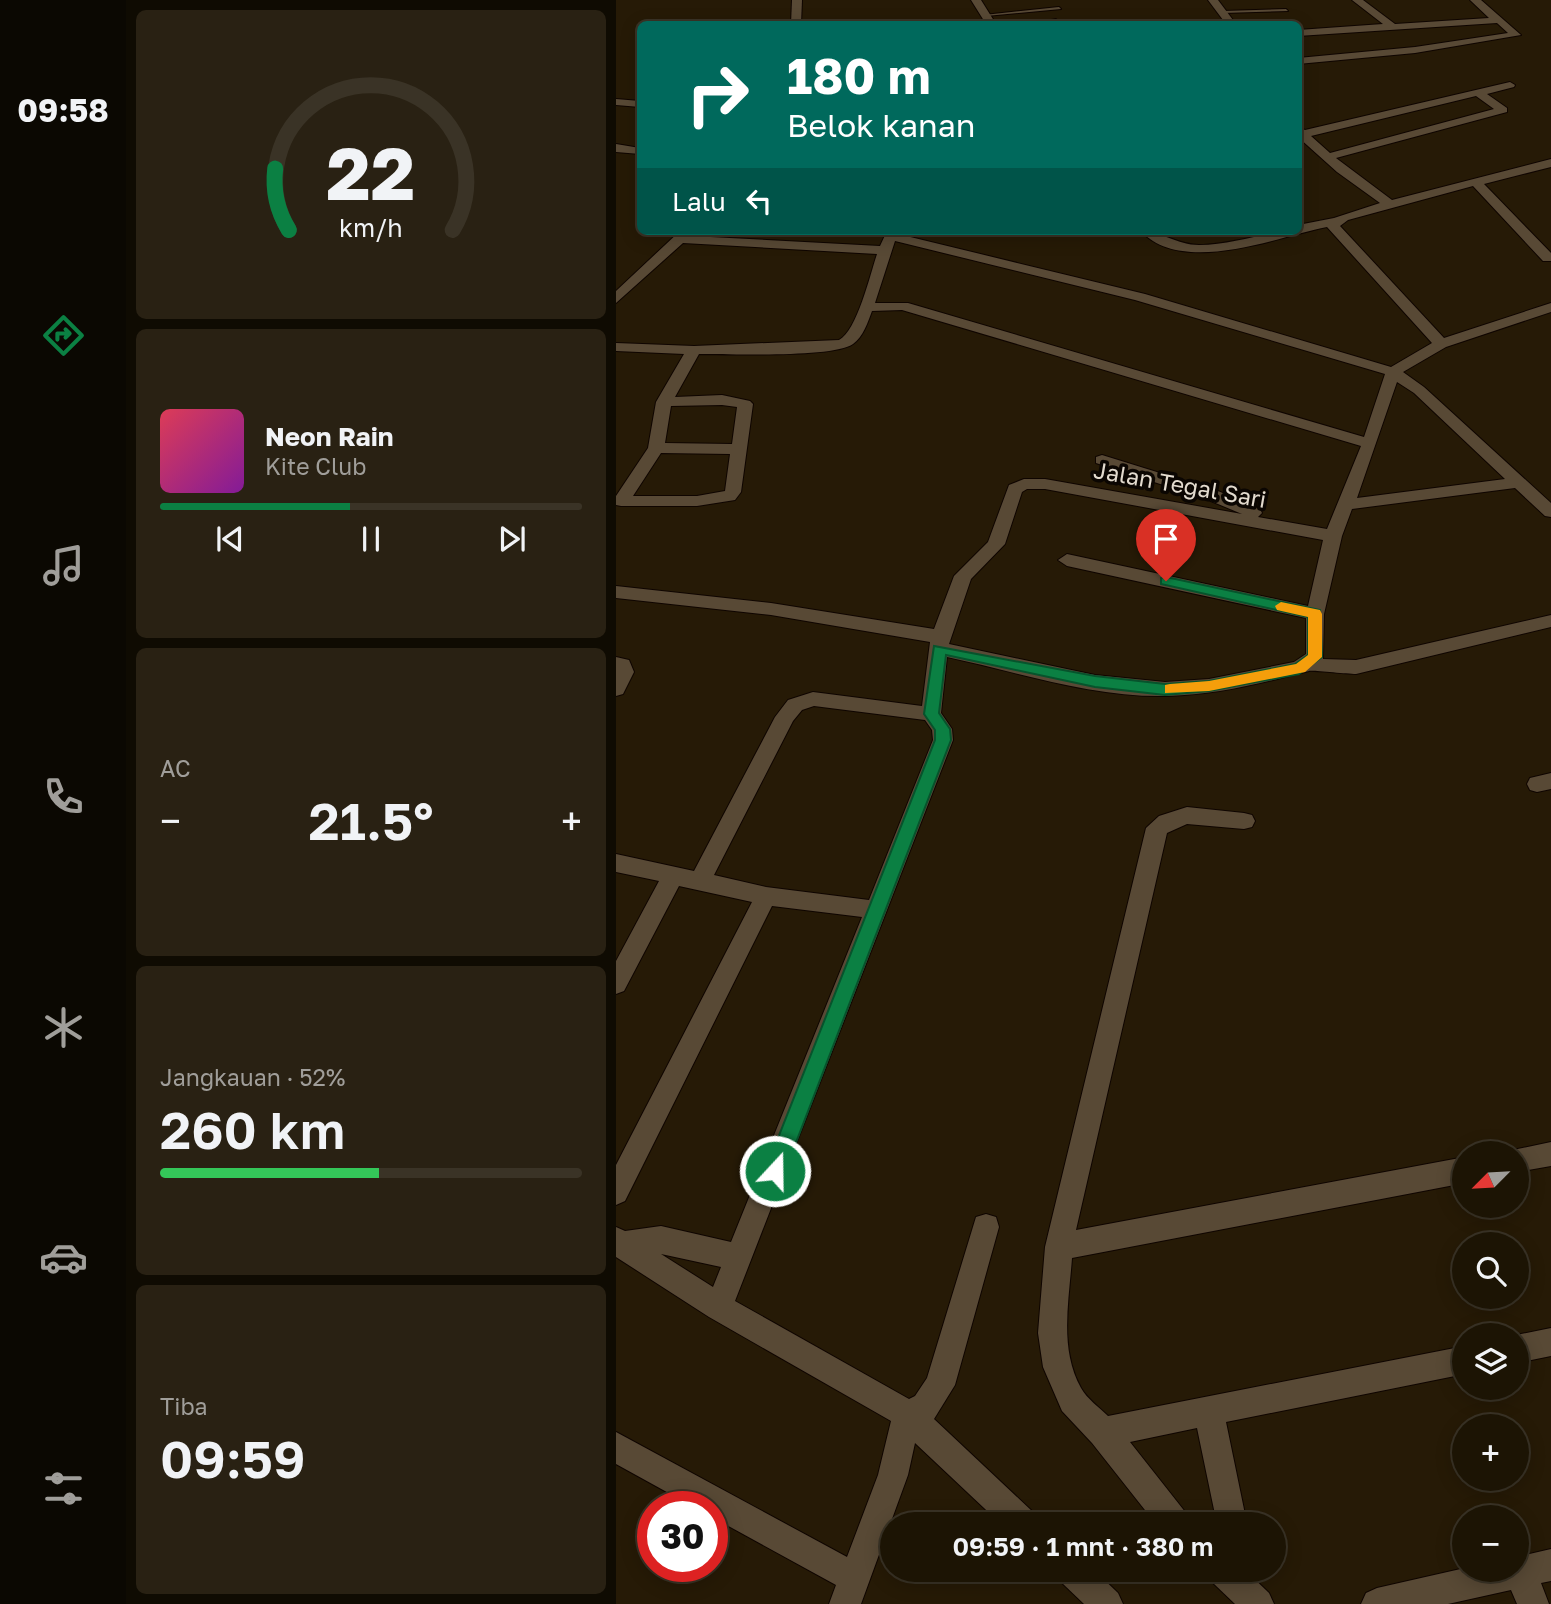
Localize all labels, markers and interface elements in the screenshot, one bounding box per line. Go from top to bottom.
text: 180 m [787,46,931,105]
icon: right [672,49,763,140]
text: 09:58 [17,91,109,129]
text: Belok kanan [787,106,975,144]
text: 22 [327,130,415,217]
icon: left [740,182,778,220]
text: Lalu [672,186,726,217]
text: km/h [339,212,403,243]
icon: directions [39,311,88,360]
text: Neon Rain [265,421,394,452]
text: Kite Club [265,452,366,480]
street label: Jalan Tegal Sari [1092,455,1269,513]
pin [1136,509,1196,581]
icon: previous [211,520,249,558]
icon: pause [352,520,390,558]
icon: next [493,520,531,558]
icon: arrive [1147,520,1185,558]
icon: music [39,541,88,590]
text: AC [160,754,191,782]
icon: phone [39,772,88,821]
text: 21.5° [309,789,433,851]
text: − [160,798,181,843]
text: + [561,798,582,843]
icon: climate [39,1003,88,1052]
text: Jangkauan · 52% [160,1063,345,1091]
text: 260 km [160,1098,345,1160]
position arrow [738,1134,812,1208]
north arrow [1452,1141,1530,1218]
map controls [1452,1141,1529,1582]
button: search [1452,1232,1529,1309]
icon: car [39,1233,88,1282]
button: layers [1452,1323,1529,1400]
text: Tiba [160,1392,208,1420]
button: + [1452,1414,1529,1491]
text: 09:59 [160,1427,305,1489]
icon: filters [39,1464,88,1513]
speed limit sign: 30 [637,1491,728,1582]
button: − [1452,1505,1529,1582]
text: 09:59 · 1 mnt · 380 m [952,1531,1214,1562]

